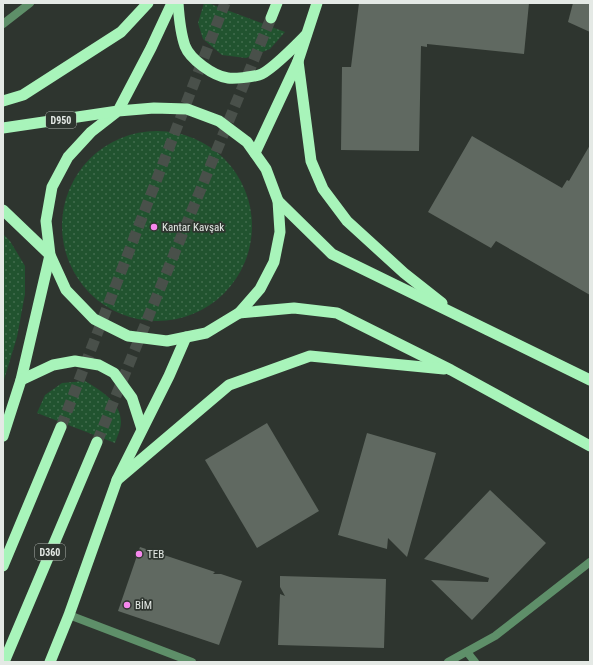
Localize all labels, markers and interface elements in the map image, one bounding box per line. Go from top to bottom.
road number: D950 [46,112,76,128]
place label: Kantar Kavşak [162,221,224,234]
marker: Kantar Kavşak [149,222,159,232]
road number: D360 [35,544,65,560]
place label: TEB [147,548,164,561]
marker: TEB [134,549,144,559]
place label: BİM [135,599,152,612]
marker: BİM [122,600,132,610]

